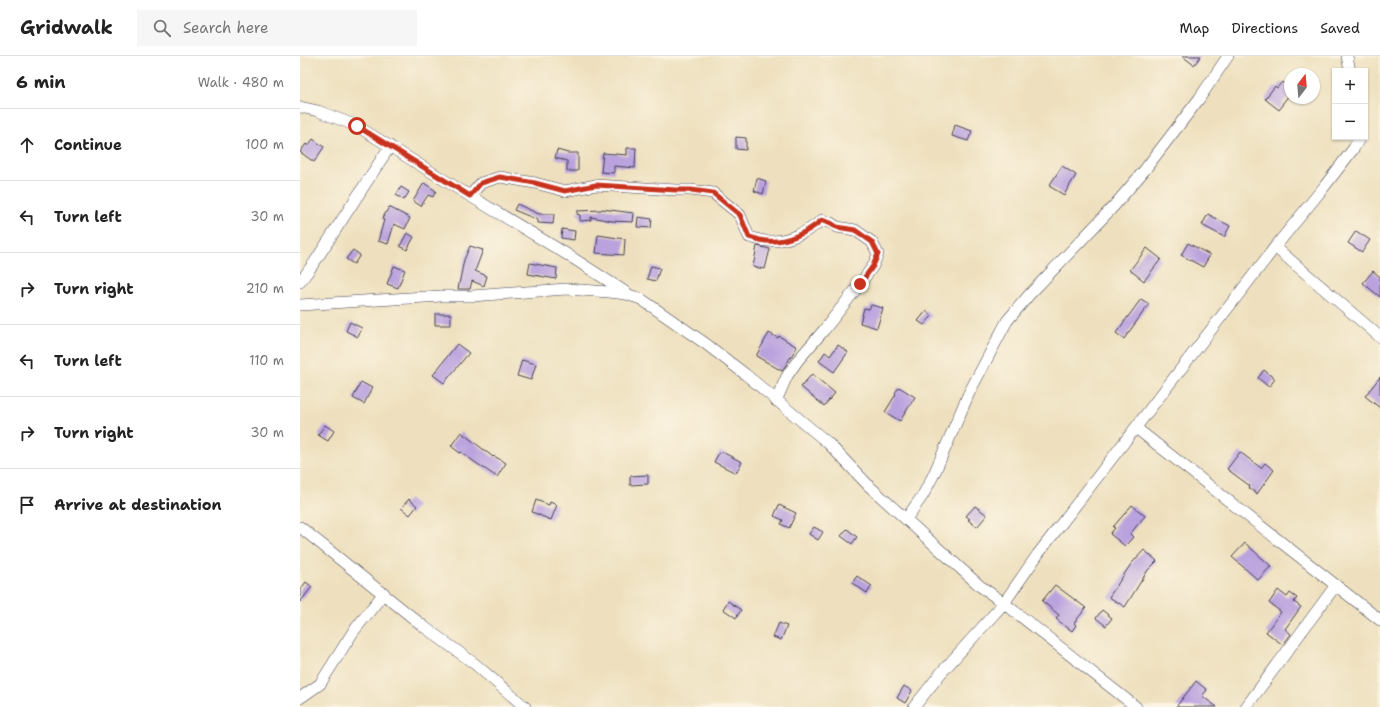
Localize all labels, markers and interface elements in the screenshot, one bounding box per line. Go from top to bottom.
search box [137,10,417,46]
text: Gridwalk [20,15,113,40]
icon: search [151,17,173,39]
text: Search here [183,18,269,38]
text: Map [1180,19,1210,37]
text: Directions [1232,19,1298,37]
text: Saved [1320,19,1360,37]
north arrow [1284,68,1320,104]
map controls [1332,68,1368,140]
button: + [1332,68,1368,104]
text: 6 min [16,71,66,93]
text: Walk · 480 m [198,74,284,91]
button: − [1332,104,1368,140]
route start [348,117,366,135]
icon: ahead [16,134,38,156]
text: Continue [54,135,122,155]
text: 100 m [245,136,284,153]
icon: left [16,206,38,228]
text: Turn left [54,207,122,227]
text: 30 m [250,208,284,225]
route end [851,275,869,293]
icon: right [16,278,38,300]
text: Turn right [54,279,134,299]
text: 210 m [246,280,284,297]
icon: left [16,350,38,372]
text: Turn left [54,351,122,371]
text: 110 m [249,352,284,369]
icon: right [16,422,38,444]
text: Turn right [54,423,134,443]
text: 30 m [250,424,284,441]
icon: arrive [16,494,38,516]
text: Arrive at destination [54,495,222,515]

